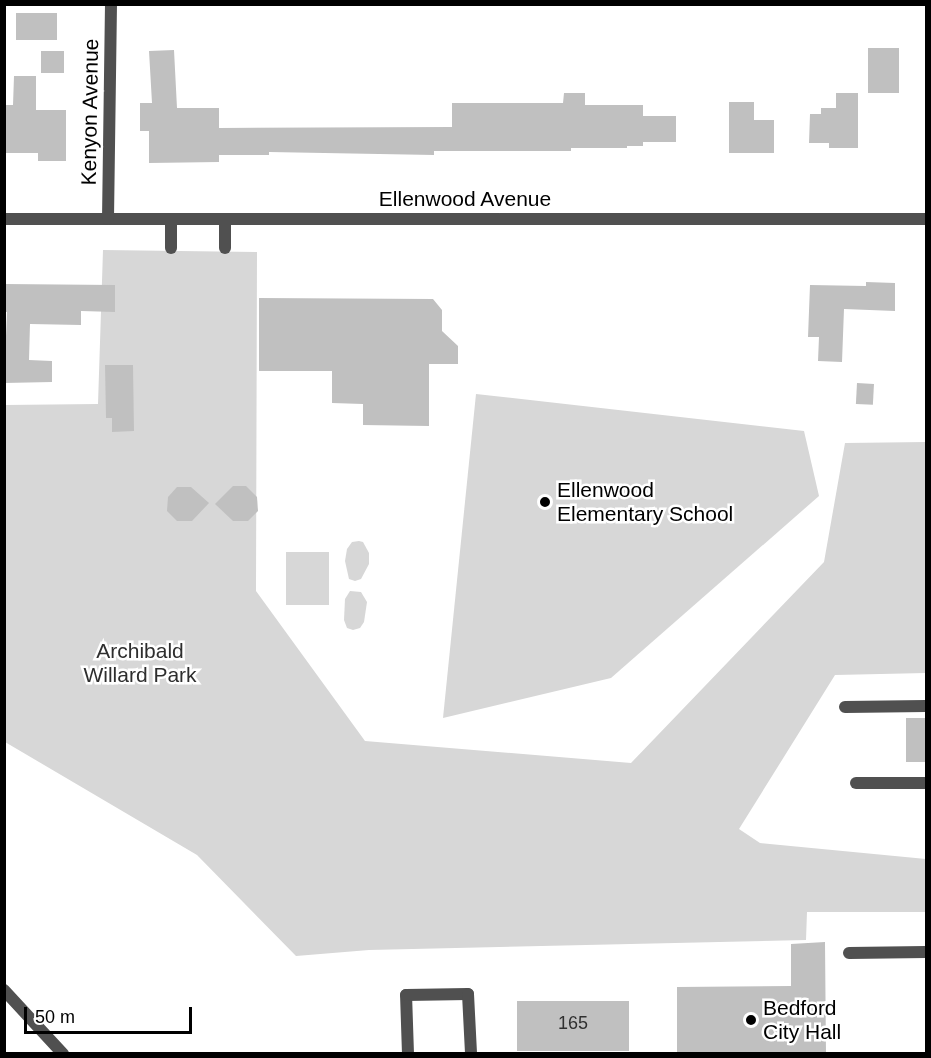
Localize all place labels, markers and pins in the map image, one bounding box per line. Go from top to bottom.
place label: Ellenwood Elementary School [557,477,733,527]
marker: Ellenwood Elementary School [538,495,552,509]
place label: Bedford City Hall [763,995,841,1045]
marker: Bedford City Hall [744,1013,758,1027]

